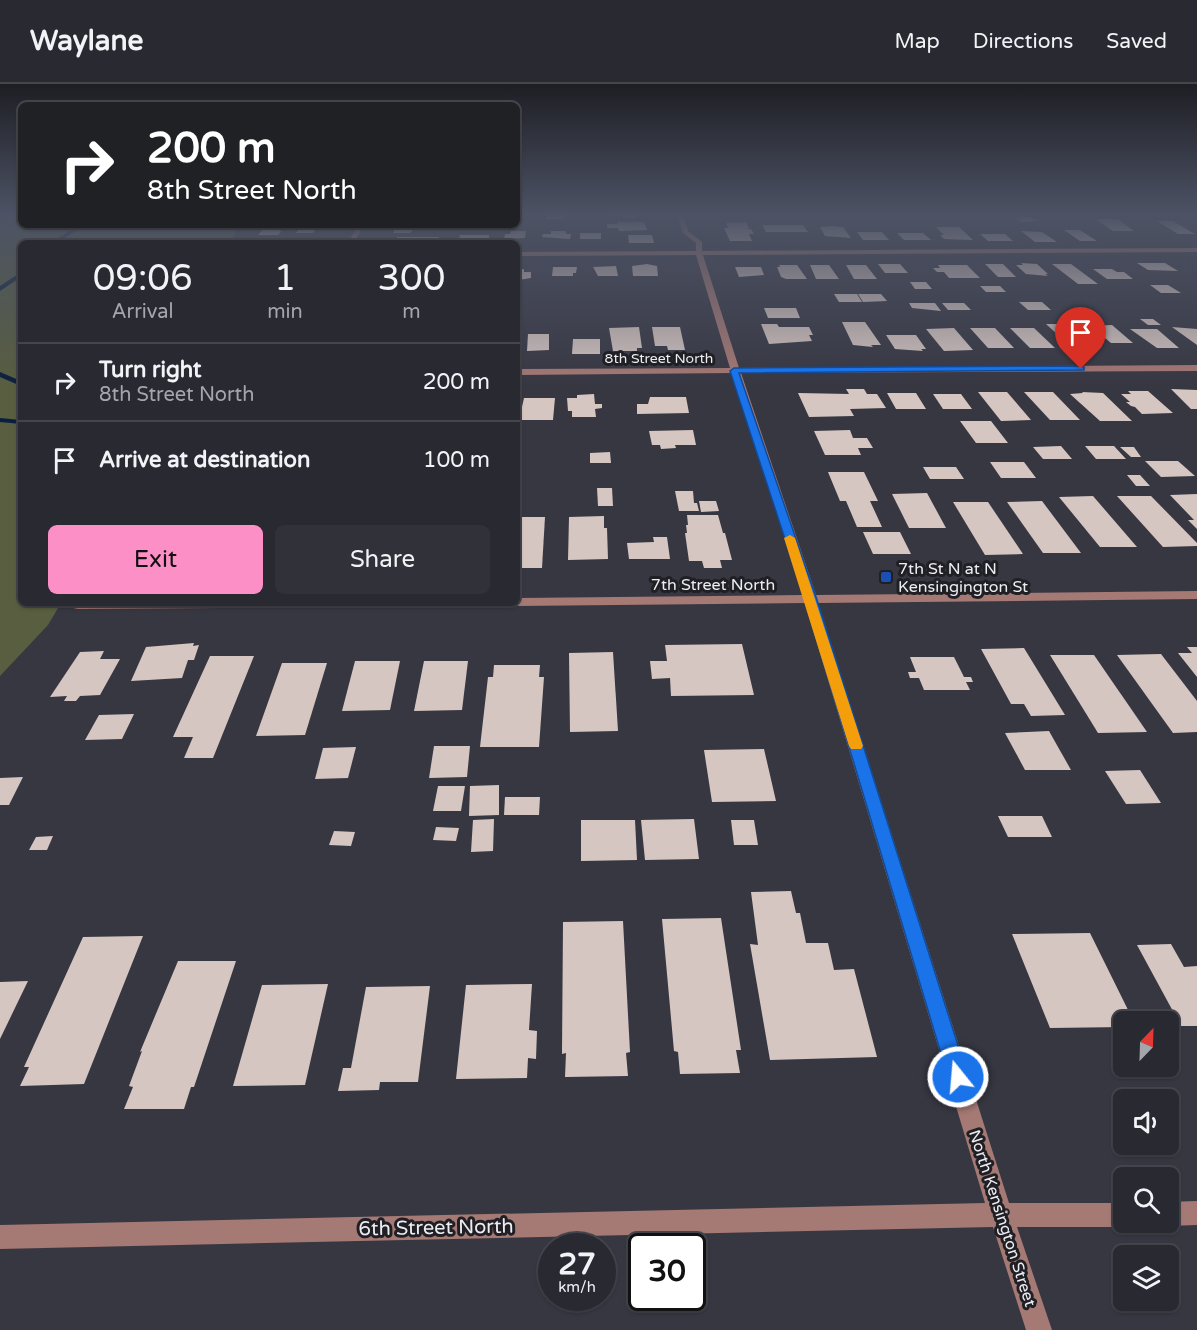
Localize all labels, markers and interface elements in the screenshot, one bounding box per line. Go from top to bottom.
text: Waylane [30,24,143,58]
text: Map [894,29,940,54]
text: Directions [973,29,1073,54]
text: Saved [1106,29,1167,54]
text: 200 m [147,123,276,174]
icon: right [48,126,126,204]
text: 8th Street North [147,174,357,207]
text: 09:06 [93,257,193,300]
text: 1 [274,257,296,300]
text: 300 [377,257,445,300]
text: Arrival [112,300,174,324]
text: min [267,300,303,324]
text: m [402,300,421,324]
pin [1055,307,1106,369]
icon: arrive [1064,316,1097,349]
street label: 8th Street North [605,350,713,367]
text: Turn right [99,357,201,383]
icon: right [48,366,81,399]
text: 200 m [423,369,490,395]
text: 8th Street North [99,383,254,407]
icon: arrive [48,444,81,477]
text: Arrive at destination [99,447,310,473]
text: 100 m [423,447,490,473]
button: Exit [48,525,263,594]
button: Share [275,525,490,594]
place label: 7th St N at N Kensingington St [898,559,1028,597]
marker: 7th St N at N Kensingington St [879,570,893,584]
street label: 7th Street North [651,575,775,595]
north arrow [1113,1011,1179,1077]
map controls [1113,1011,1179,1311]
position arrow [926,1045,990,1109]
button: sound [1113,1089,1179,1155]
street label: North Kensington Street [964,1127,1040,1309]
button: search [1113,1167,1179,1233]
street label: 6th Street North [358,1215,514,1241]
speed limit sign: 30 [628,1233,706,1311]
button: layers [1113,1245,1179,1311]
text: 27 [558,1246,596,1283]
text: km/h [558,1278,596,1296]

